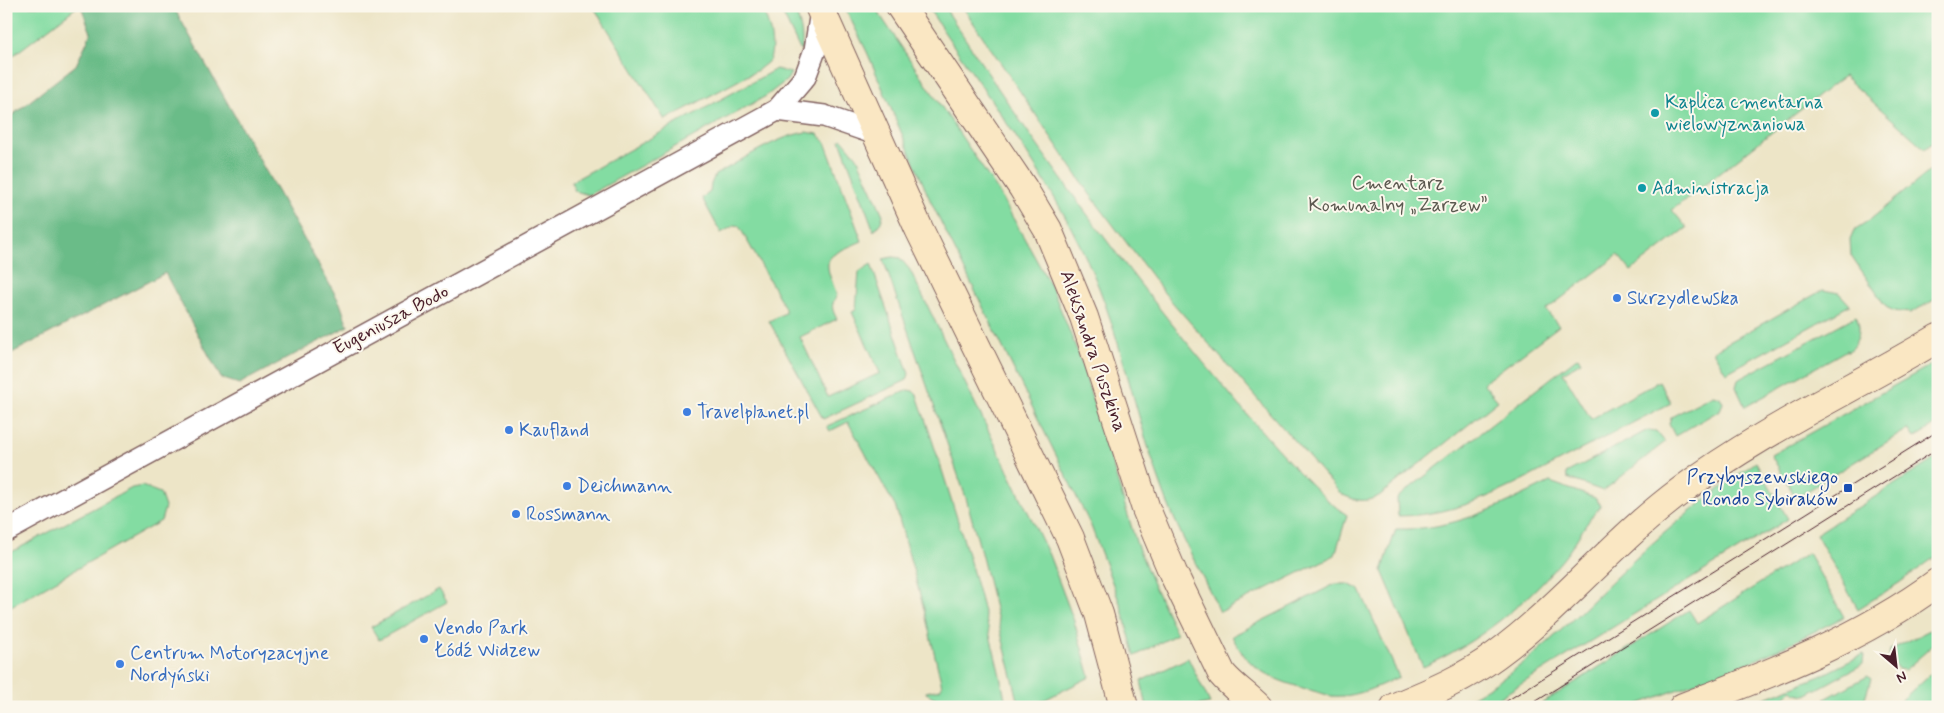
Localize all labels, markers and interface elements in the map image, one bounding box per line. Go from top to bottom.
place label: Kaplica cmentarna wielowyznaniowa [1665,90,1824,138]
marker: Kaplica cmentarna wielowyznaniowa [1649,107,1661,119]
park label: Cmentarz Komunalny „Zarzew” [1308,171,1488,218]
place label: Administracja [1652,176,1769,202]
marker: Administracja [1636,182,1648,194]
street label: Aleksandra Puszkina [1054,267,1132,435]
street label: Eugeniusza Bodo [329,279,454,362]
place label: Skrzydlewska [1627,286,1739,311]
marker: Skrzydlewska [1611,292,1623,304]
place label: Travelplanet.pl [697,400,809,425]
marker: Travelplanet.pl [681,406,693,418]
place label: Kaufland [519,418,589,443]
marker: Kaufland [503,424,515,436]
place label: Przybyszewskiego - Rondo Sybiraków [1687,465,1838,512]
place label: Deichmann [577,474,672,499]
marker: Deichmann [561,480,573,492]
marker: Przybyszewskiego - Rondo Sybiraków [1842,482,1854,494]
place label: Rossmann [526,502,611,527]
marker: Rossmann [510,508,522,520]
place label: Vendo Park Łódź Widzew [434,616,540,663]
marker: Vendo Park Łódź Widzew [418,633,430,645]
north arrow [1872,640,1922,690]
place label: Centrum Motoryzacyjne Nordyński [130,641,329,689]
marker: Centrum Motoryzacyjne Nordyński [114,658,126,670]
text: N [1893,666,1910,687]

